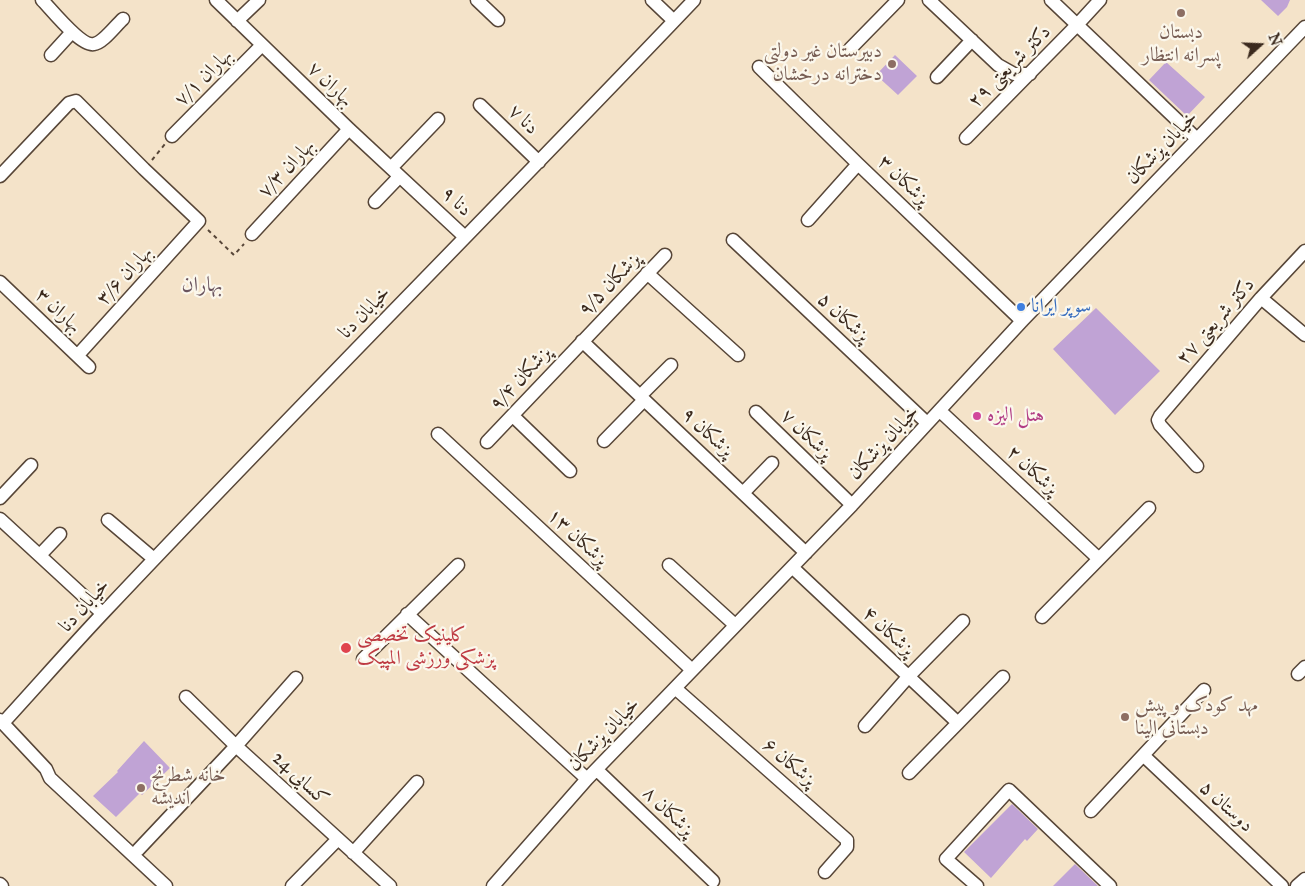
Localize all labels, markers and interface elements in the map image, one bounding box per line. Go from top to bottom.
marker: دبستان پسرانه انتظار [1175,7,1187,19]
north arrow [1235,20,1285,70]
street label: ۲۹ دکتر شریعتی [964,21,1056,113]
place label: دبستان پسرانه انتظار [1142,21,1220,68]
text: N [1265,31,1285,48]
place label: دبیرستان غیر دولتی دخترانه درخشان [764,40,882,87]
street label: ۷/۱ بهاران [170,44,238,112]
street label: ۷ بهاران [302,57,358,113]
marker: دبیرستان غیر دولتی دخترانه درخشان [886,58,898,70]
street label: ۷ دنا [503,100,543,140]
street label: خیابان پزشکان [1121,106,1203,190]
street label: ۷/۳ بهاران [254,134,320,204]
street label: ۳ پزشکان [872,151,934,211]
street label: ۹ دنا [436,182,476,222]
street label: ۳/۶ بهاران [92,241,158,311]
street label: ۹/۵ پزشکان [574,248,646,322]
district label: بهاران [182,273,222,299]
street label: ۲۷ دکتر شریعتی [1172,274,1260,370]
street label: خیابان دنا [334,282,396,344]
street label: ۳ بهاران [30,283,86,339]
street label: ۵ پزشکان [812,288,874,348]
place label: سوپر ایرانا [1031,295,1091,319]
marker: سوپر ایرانا [1015,301,1027,313]
street label: ۹/۴ پزشکان [485,342,557,416]
street label: خیابان پزشکان [843,401,925,485]
street label: ۹ پزشکان [676,403,738,463]
place label: هتل الیزه [987,404,1044,428]
street label: ۷ پزشکان [775,405,837,465]
marker: هتل الیزه [971,410,983,422]
street label: ۲ پزشکان [1001,441,1063,501]
street label: ۱۳ پزشکان [542,504,612,572]
street label: خیابان دنا [55,574,115,638]
street label: ۴ پزشکان [857,602,919,662]
place label: کلینیک تخصصی پزشکی ورزشی المپیک [357,624,495,671]
marker: کلینیک تخصصی پزشکی ورزشی المپیک [339,641,353,655]
street label: خیابان پزشکان [563,693,645,777]
place label: مهد کودک و پیش دبستانی الینا [1135,694,1258,741]
marker: مهد کودک و پیش دبستانی الینا [1119,711,1131,723]
street label: ۶ پزشکان [757,733,821,793]
street label: کسایی 24 [267,747,333,811]
place label: خانه شطرنج اندیشه [151,764,226,811]
street label: ۵ دوستان [1194,776,1258,838]
marker: خانه شطرنج اندیشه [135,782,147,794]
street label: ۸ پزشکان [637,782,699,842]

